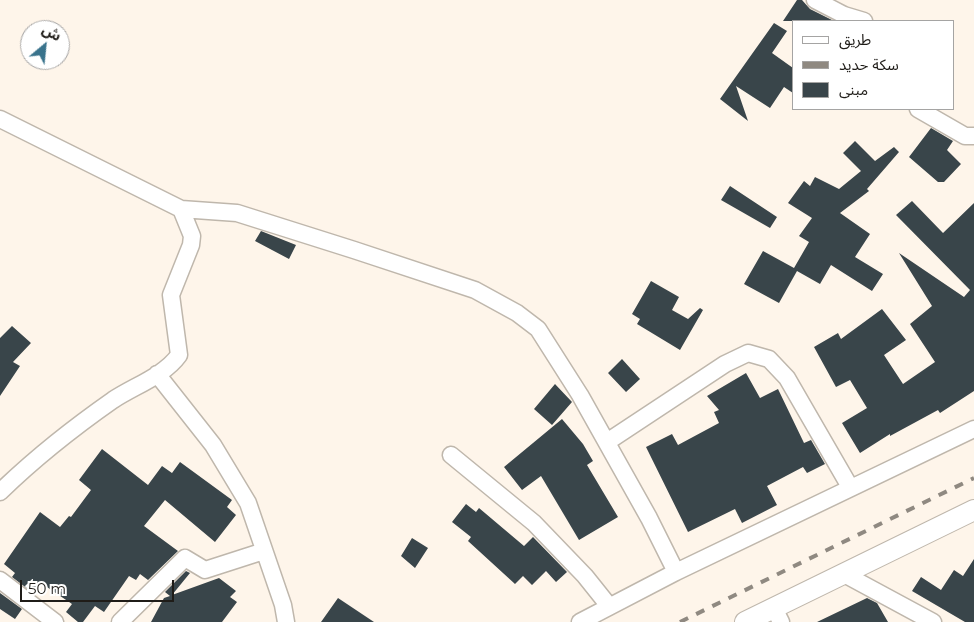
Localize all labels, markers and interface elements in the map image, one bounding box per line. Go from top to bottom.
north arrow [20,20,70,70]
text: ش [39,20,64,45]
legend [792,20,954,110]
text: طريق [839,30,871,49]
text: سكة حديد [839,55,899,74]
text: مبنى [839,80,868,99]
scale bar [22,570,176,602]
text: 50 m [28,579,66,598]

